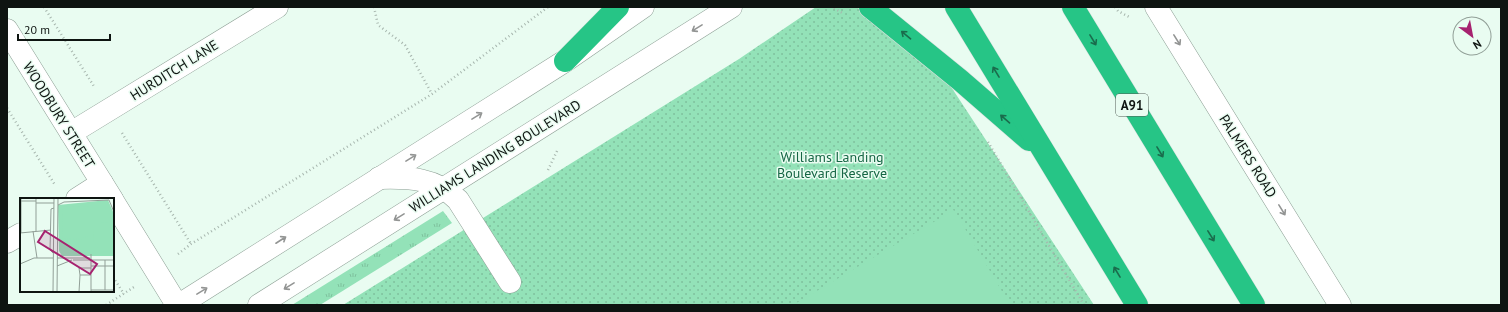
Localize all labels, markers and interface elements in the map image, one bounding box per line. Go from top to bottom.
scale bar [18,16,110,42]
north arrow [1452,16,1492,56]
text: 20 m [24,22,50,37]
one-way arrow [691,25,703,33]
one-way arrow [900,31,911,40]
one-way arrow [1089,34,1097,46]
one-way arrow [1173,34,1181,46]
street label: HURDITCH LANE [126,36,222,104]
text: N [1471,37,1484,52]
street label: WOODBURY STREET [19,59,99,172]
one-way arrow [991,66,999,78]
road number: A91 [1116,94,1148,116]
street label: WILLIAMS LANDING BOULEVARD [406,96,584,216]
street label: PALMERS ROAD [1215,111,1281,201]
one-way arrow [471,112,482,120]
one-way arrow [1000,114,1010,123]
one-way arrow [1156,146,1164,158]
park label: Williams Landing Boulevard Reserve [777,148,887,182]
one-way arrow [405,153,417,161]
inset map [20,198,114,292]
one-way arrow [1277,205,1286,216]
one-way arrow [394,213,405,221]
one-way arrow [1207,230,1215,241]
one-way arrow [275,236,287,244]
one-way arrow [1113,266,1121,278]
one-way arrow [283,283,295,291]
one-way arrow [196,287,207,295]

